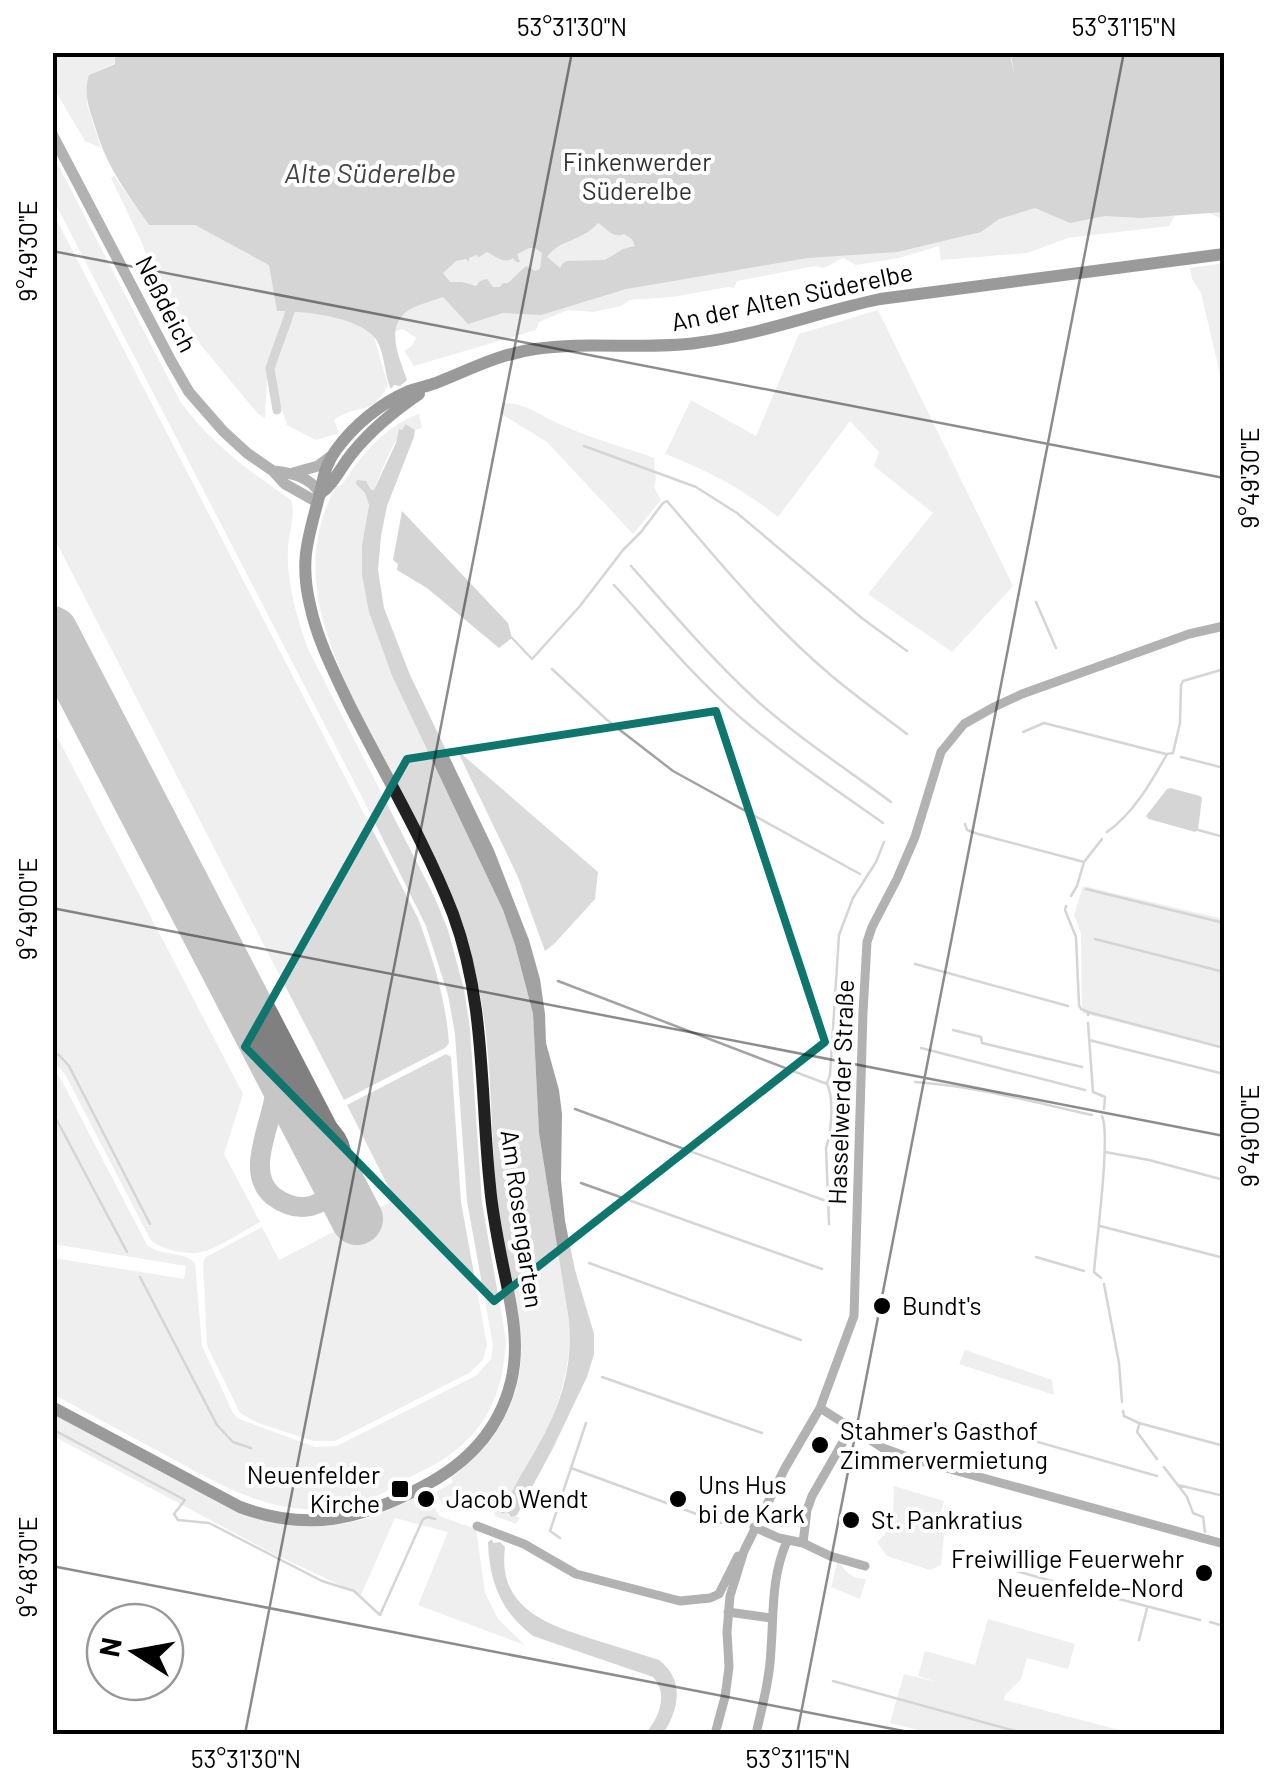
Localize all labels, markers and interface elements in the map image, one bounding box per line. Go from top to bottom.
text: 53°31'30"N [517,11,627,41]
text: 53°31'15"N [1071,11,1177,41]
park label: Finkenwerder Süderelbe [563,146,711,205]
water label: Alte Süderelbe [284,155,456,189]
text: 9°49'30"E [12,200,42,302]
street label: Neßdeich [130,250,204,357]
street label: An der Alten Süderelbe [668,256,915,336]
text: 9°49'30"E [1234,427,1264,529]
text: 9°49'00"E [12,858,42,960]
street label: Hasselwerder Straße [821,979,859,1205]
text: 9°49'00"E [1234,1085,1264,1187]
street label: Am Rosengarten [496,1128,550,1310]
place label: Bundt's [902,1290,981,1320]
marker: Bundt's [871,1295,893,1317]
place label: Stahmer's Gasthof Zimmervermietung [840,1415,1048,1474]
marker: Stahmer's Gasthof Zimmervermietung [809,1434,831,1456]
place label: Neuenfelder Kirche [247,1459,380,1518]
place label: Uns Hus bi de Kark [698,1469,805,1528]
marker: Neuenfelder Kirche [389,1478,411,1500]
place label: Jacob Wendt [446,1483,589,1513]
marker: Jacob Wendt [415,1488,437,1510]
marker: Uns Hus bi de Kark [667,1488,689,1510]
place label: St. Pankratius [871,1504,1023,1534]
marker: St. Pankratius [840,1509,862,1531]
text: 9°48'30"E [12,1516,42,1618]
place label: Freiwillige Feuerwehr Neuenfelde-Nord [951,1543,1184,1602]
marker: Freiwillige Feuerwehr Neuenfelde-Nord [1193,1562,1215,1584]
north arrow [85,1602,185,1702]
text: N [91,1635,128,1659]
text: 53°31'30"N [191,1743,301,1773]
text: 53°31'15"N [745,1743,851,1773]

